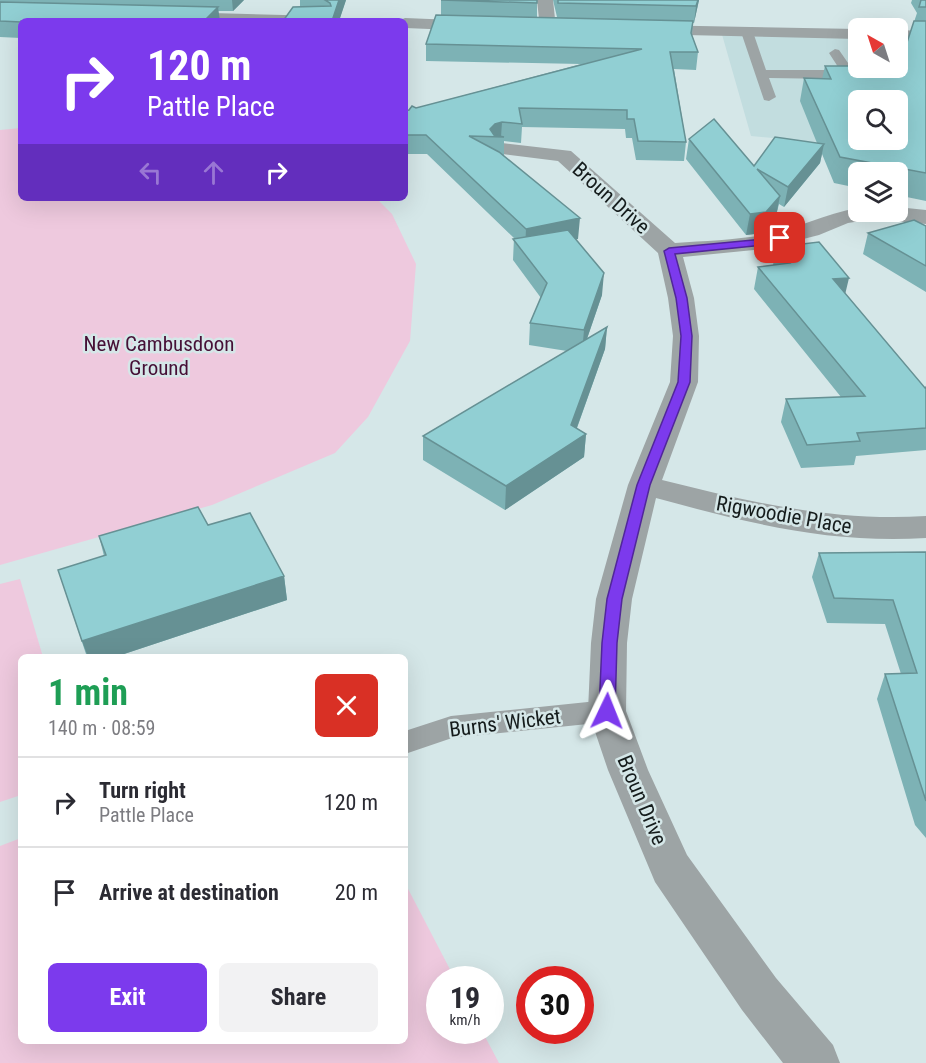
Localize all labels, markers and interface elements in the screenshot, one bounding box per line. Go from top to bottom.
north arrow [848,18,908,78]
map controls [848,18,908,222]
text: 120 m [147,41,252,90]
icon: right [48,42,126,120]
button: search [848,90,908,150]
text: Pattle Place [147,91,275,123]
icon: left [134,156,167,189]
icon: ahead [197,156,230,189]
icon: right [260,156,293,189]
street label: Broun Drive [568,157,655,239]
button: layers [848,162,908,222]
pin [754,212,805,263]
icon: arrive [763,221,796,254]
park label: New Cambusdoon Ground [84,332,234,380]
street label: Rigwoodie Place [714,491,854,539]
text: 1 min [48,672,128,714]
button: close [315,674,378,737]
position arrow [575,679,639,743]
street label: Burns' Wicket [448,704,562,742]
text: 140 m · 08:59 [48,716,155,740]
street label: Broun Drive [612,751,672,849]
text: Turn right [99,778,186,803]
icon: right [48,786,81,819]
text: 120 m [324,790,378,815]
text: Pattle Place [99,803,194,827]
icon: arrive [48,876,81,909]
text: Arrive at destination [99,880,279,905]
text: 20 m [335,880,378,905]
button: Exit [48,963,207,1032]
button: Share [219,963,378,1032]
speed limit sign: 30 [516,966,594,1044]
text: 19 [450,980,480,1015]
text: km/h [450,1011,480,1029]

